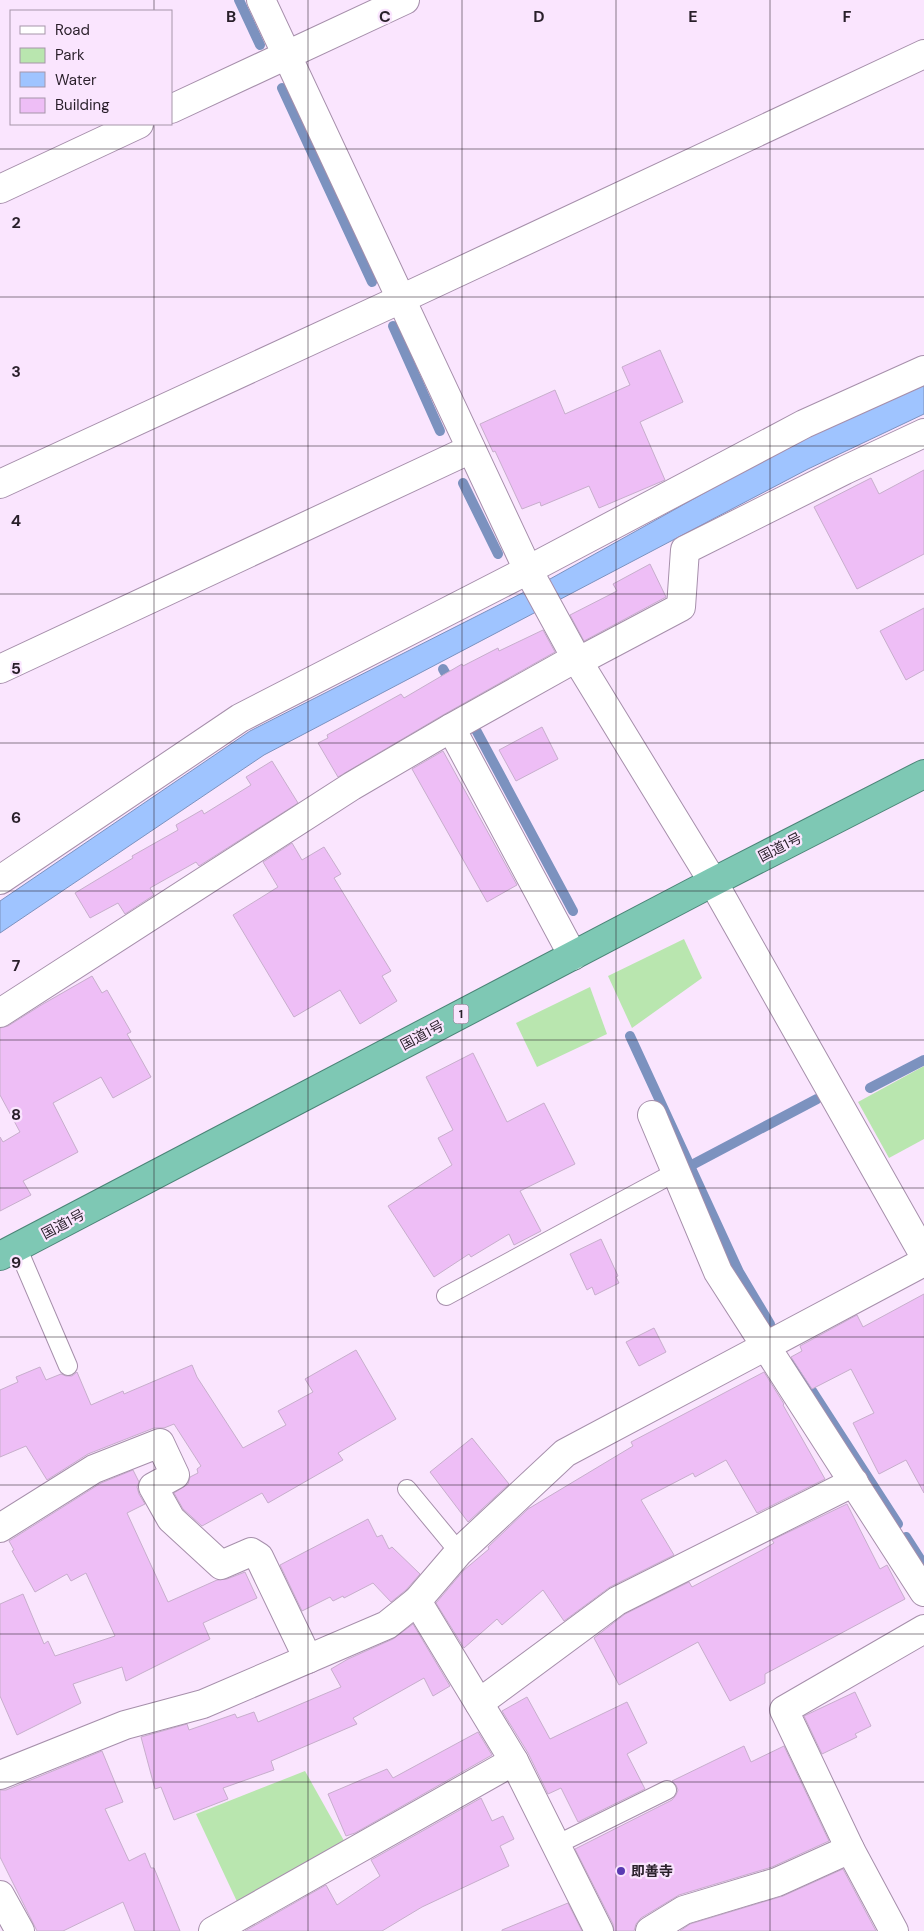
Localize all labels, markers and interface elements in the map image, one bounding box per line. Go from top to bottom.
text: B [226,6,236,27]
text: C [379,6,391,27]
text: D [533,6,545,27]
text: E [688,6,698,27]
text: F [843,6,852,27]
legend [10,10,172,125]
text: Road [55,20,90,40]
text: Park [55,45,85,65]
text: Water [55,70,97,90]
text: Building [55,95,110,115]
text: 2 [11,212,21,233]
text: 3 [11,361,21,382]
text: 4 [11,510,21,531]
text: 5 [11,658,21,679]
text: 6 [11,807,21,828]
street label: 国道1号 [755,828,805,866]
text: 7 [12,955,21,976]
road number: 1 [454,1004,468,1024]
street label: 国道1号 [397,1016,447,1054]
text: 8 [11,1104,21,1125]
street label: 国道1号 [38,1205,88,1243]
text: 9 [11,1252,21,1273]
place label: 即善寺 [631,1862,673,1880]
marker: 即善寺 [615,1865,627,1877]

